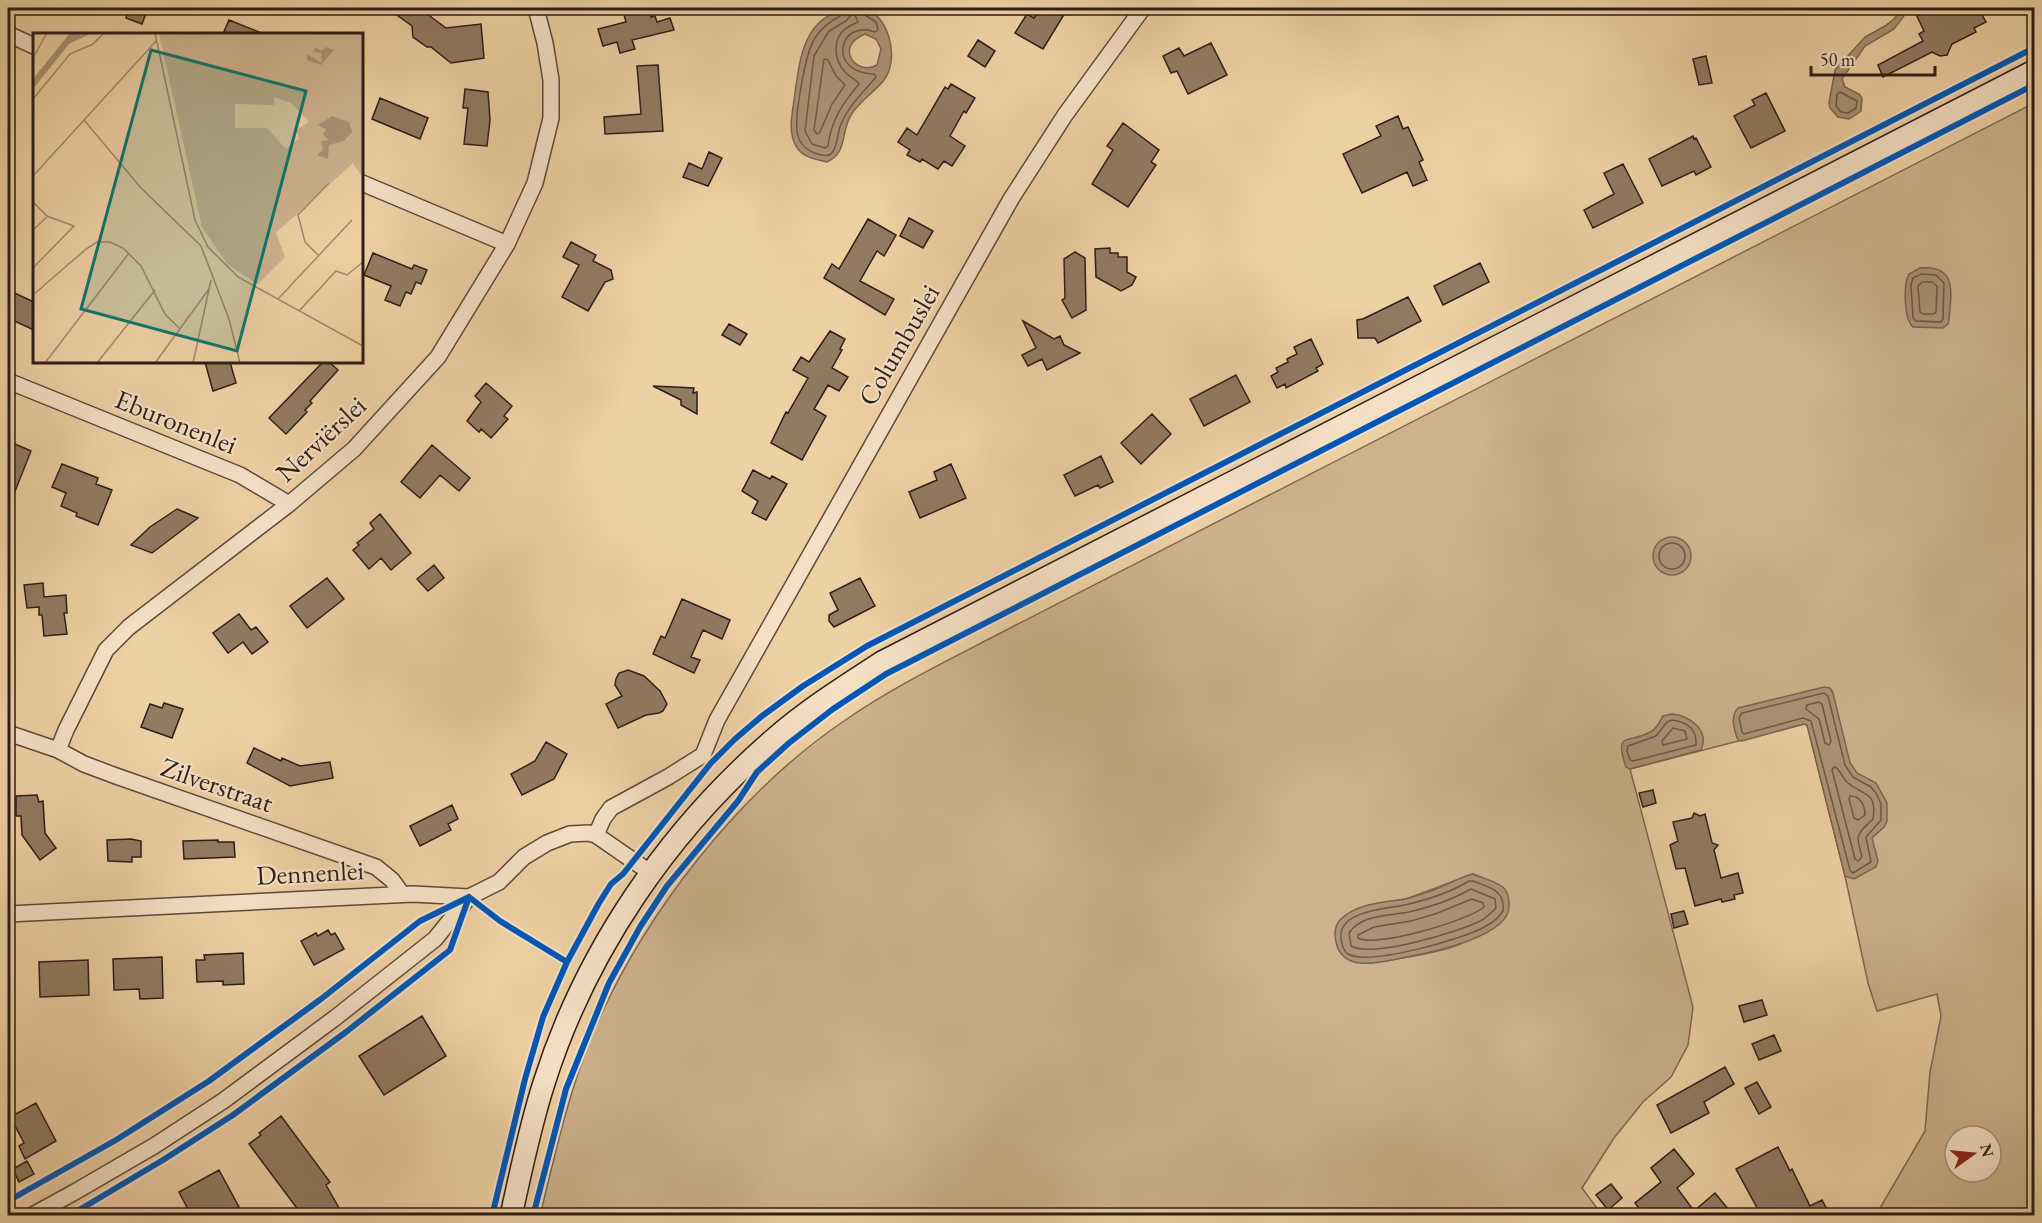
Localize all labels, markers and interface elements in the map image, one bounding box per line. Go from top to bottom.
inset map [33,33,363,363]
scale bar [1811,39,1936,77]
text: 50 m [1820,48,1855,71]
street label: Columbuslei [850,278,947,412]
street label: Eburonenlei [110,381,243,462]
street label: Nerviërslei [268,388,374,489]
street label: Zilverstraat [156,749,278,820]
street label: Dennenlei [255,852,365,893]
north arrow [1943,1124,2003,1184]
text: N [1975,1141,1999,1159]

